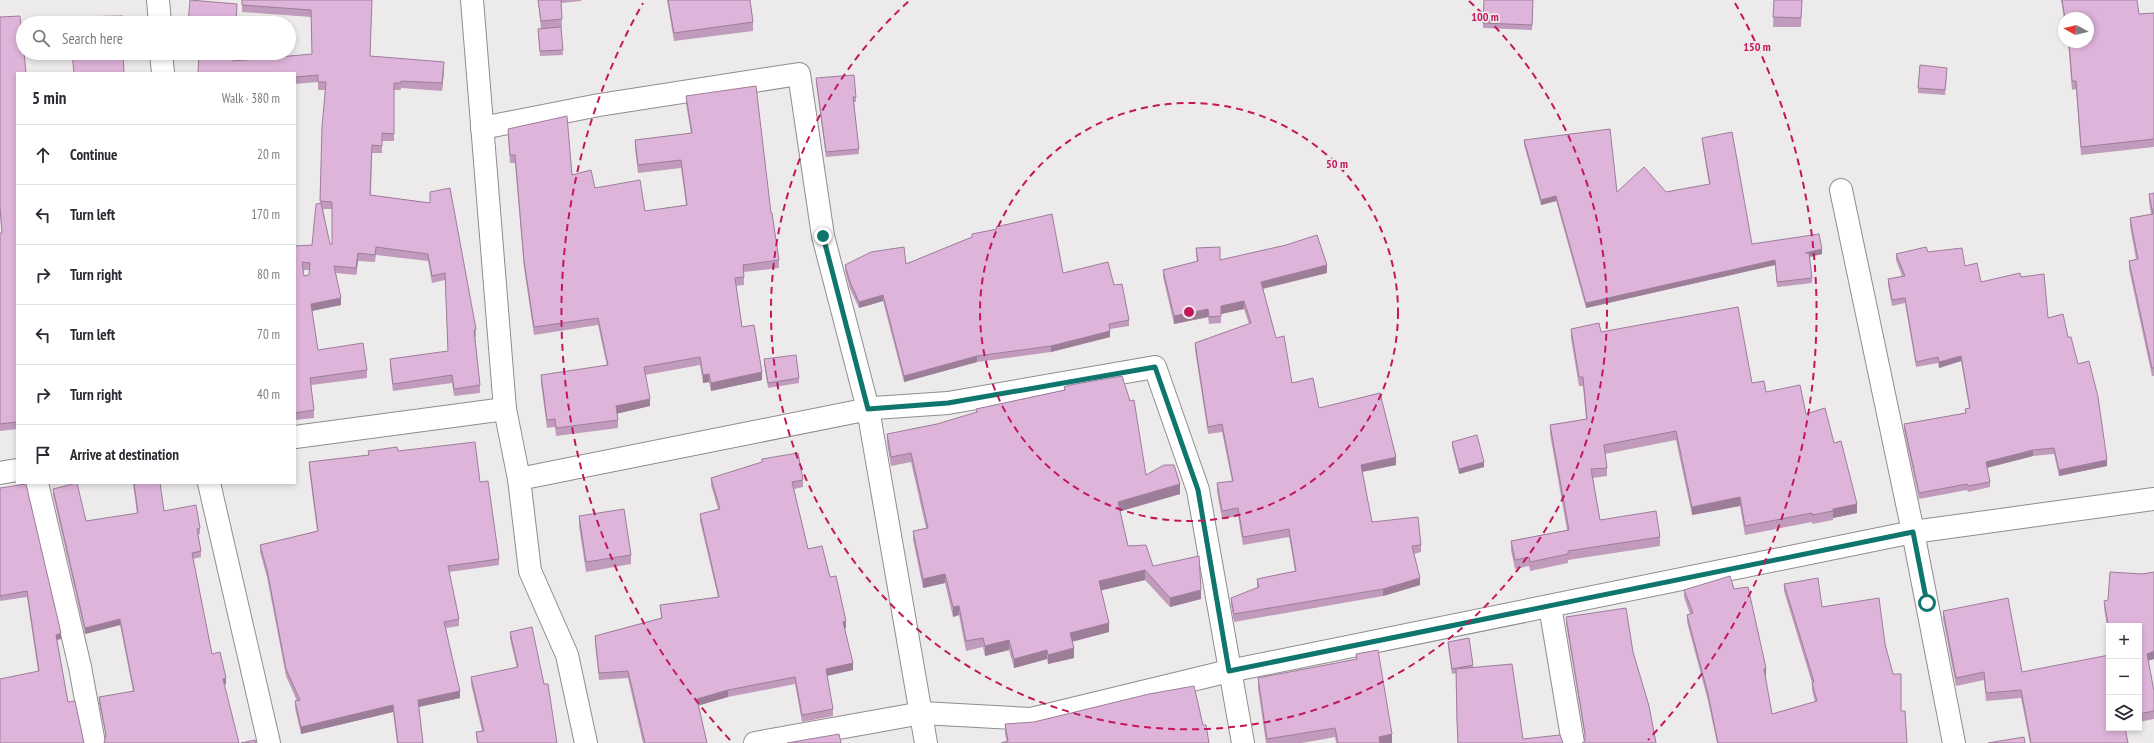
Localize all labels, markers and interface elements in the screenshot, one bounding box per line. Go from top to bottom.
text: 100 m [1471,9,1499,24]
north arrow [2058,12,2094,48]
search box [16,16,296,60]
icon: search [30,27,52,49]
text: Search here [62,29,123,48]
text: 150 m [1743,39,1771,54]
text: 5 min [32,87,66,109]
text: Walk · 380 m [222,90,280,107]
icon: ahead [32,144,54,166]
text: Continue [70,145,117,164]
text: 20 m [257,146,280,163]
text: 50 m [1326,156,1348,171]
icon: left [32,204,54,226]
text: Turn left [70,205,115,224]
text: 170 m [251,206,280,223]
route end [814,227,832,245]
icon: right [32,264,54,286]
text: Turn right [70,265,122,284]
text: 80 m [257,266,280,283]
centre of rings [1182,305,1196,319]
icon: left [32,324,54,346]
text: Turn left [70,325,115,344]
text: 70 m [257,326,280,343]
icon: right [32,384,54,406]
text: Turn right [70,385,122,404]
text: 40 m [257,386,280,403]
icon: arrive [32,444,54,466]
text: Arrive at destination [70,445,179,464]
route start [1918,594,1936,612]
map controls [2106,623,2142,731]
button: + [2106,623,2142,659]
button: − [2106,659,2142,695]
button: layers [2106,695,2142,731]

